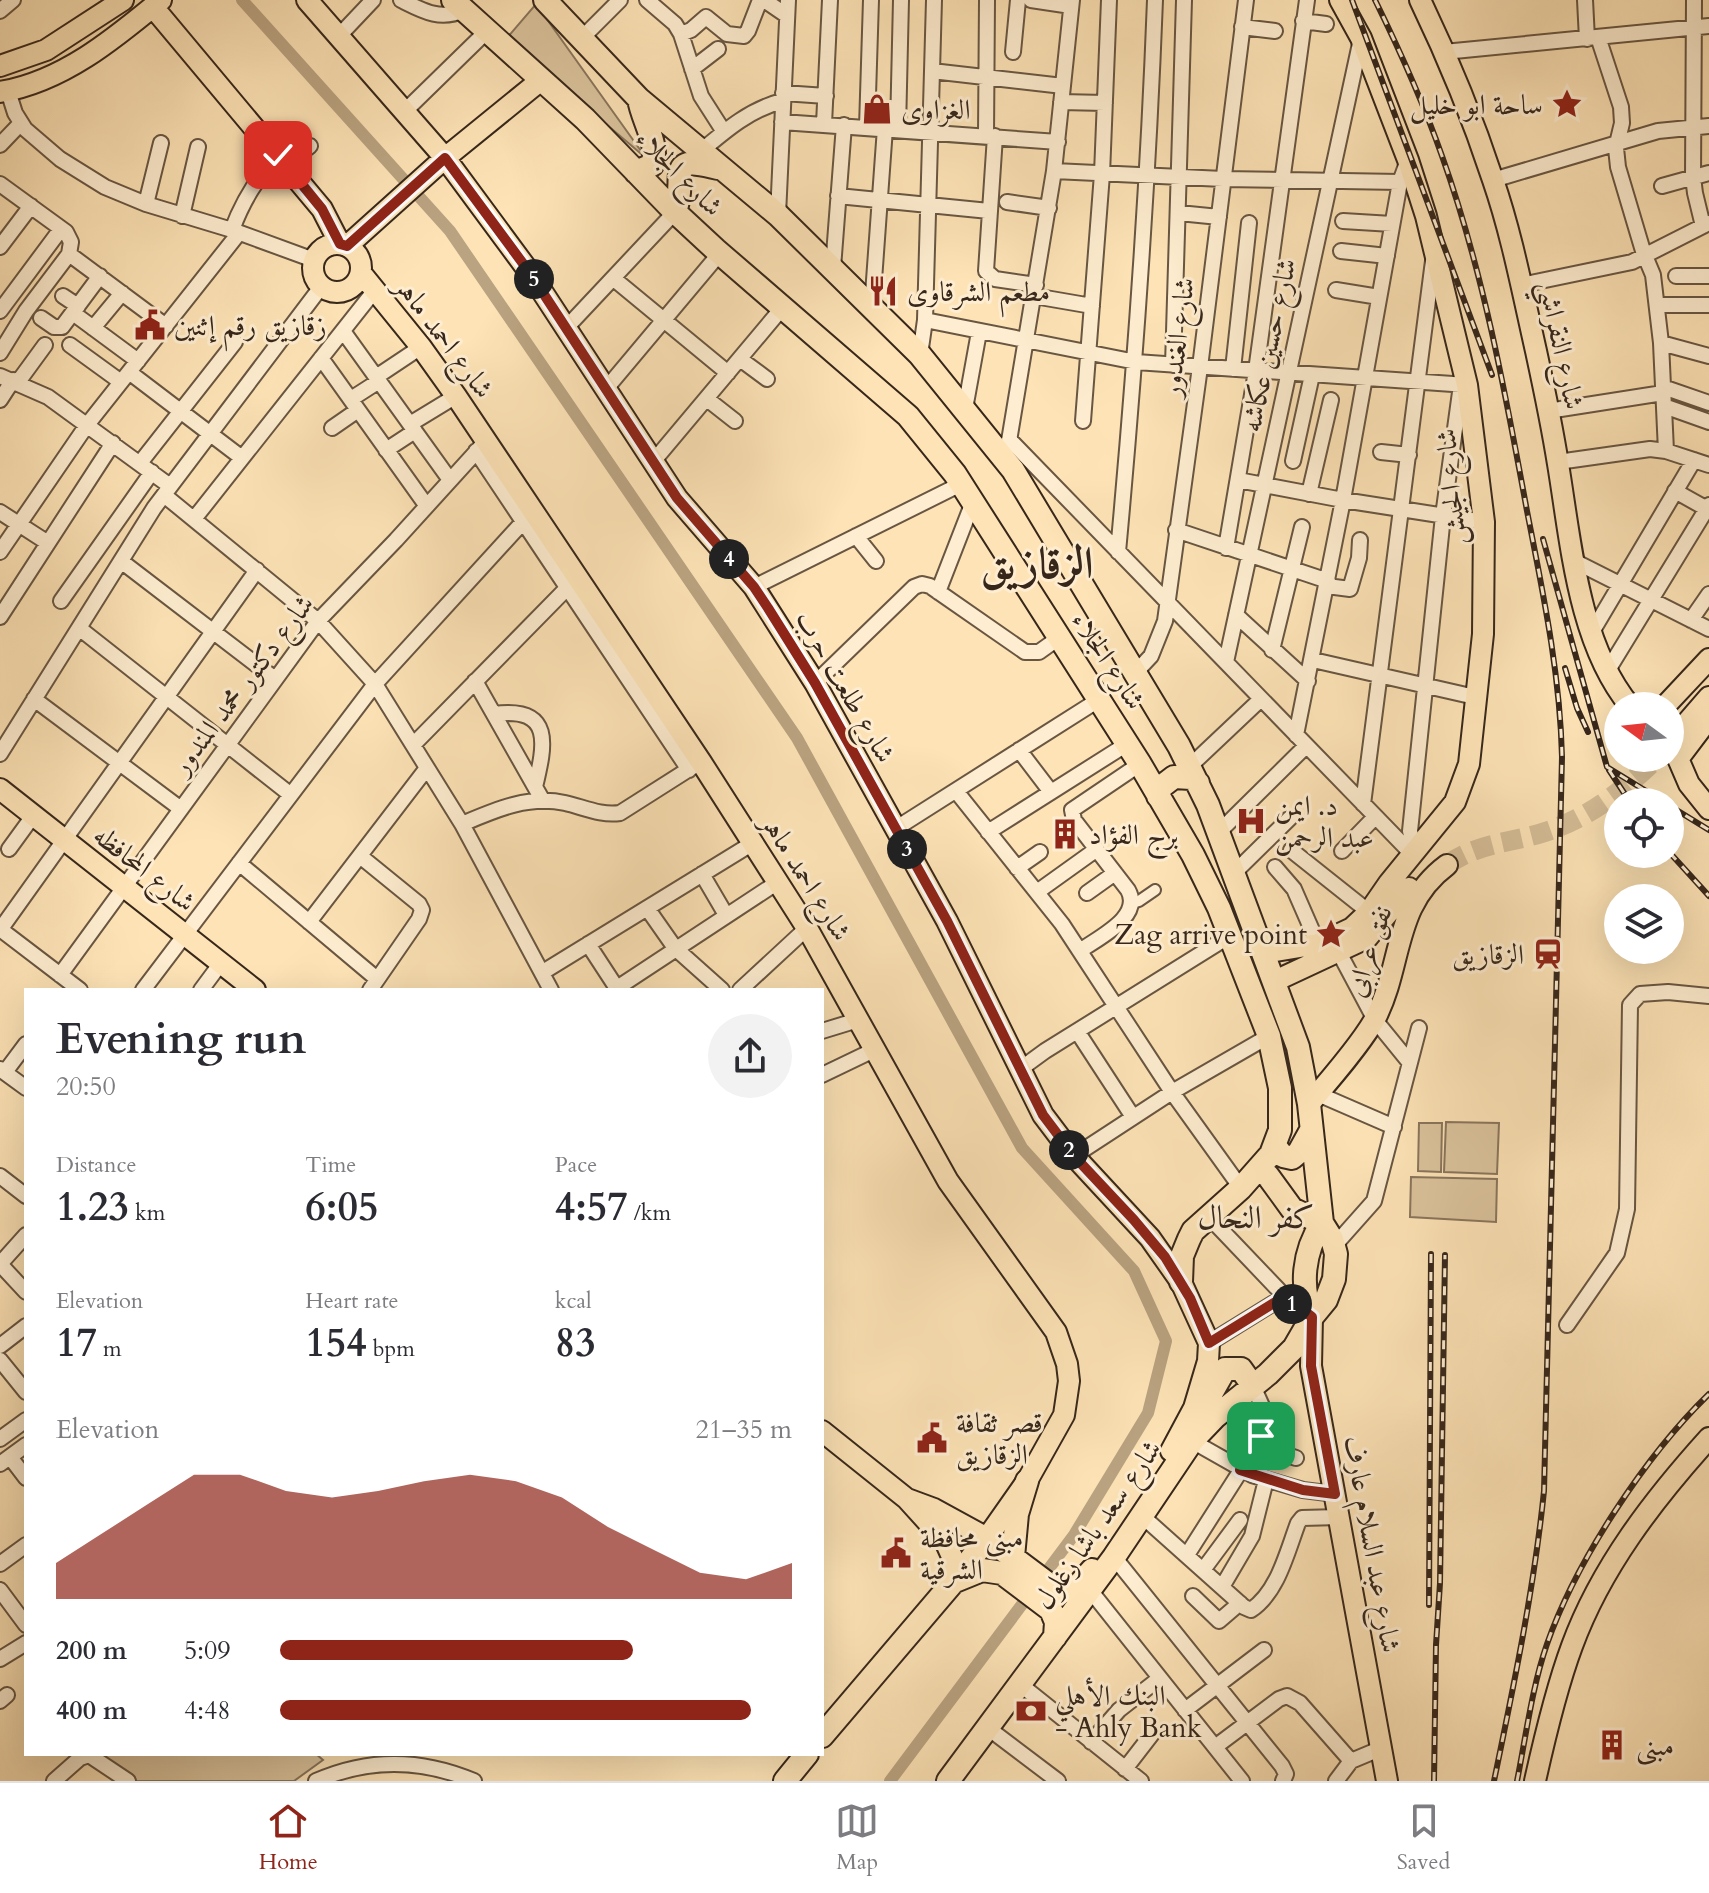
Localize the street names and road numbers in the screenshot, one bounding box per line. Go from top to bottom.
street label: شارع الجلاء [624,120,732,228]
street label: شارع حسين عكاشه [1232,255,1310,436]
street label: شارع احمد ماهر [381,267,502,409]
street label: شارع الغندور [1151,275,1208,402]
street label: شارع النقراشي [1522,278,1593,414]
street label: شارع الجيش [1427,427,1479,547]
street label: شارع دكتور محمد المندور [161,587,326,787]
street label: شارع طلعت حرب [783,603,904,772]
street label: شارع الجلاء [1059,604,1154,719]
street label: شارع احمد ماهر [747,804,860,950]
street label: شارع المحافظه [83,817,204,924]
street label: نفق عرابى [1336,901,1401,1002]
street label: شارع سعد باشا زغلول [1025,1432,1174,1620]
street label: شارع عبد السلام عارف [1329,1433,1410,1656]

